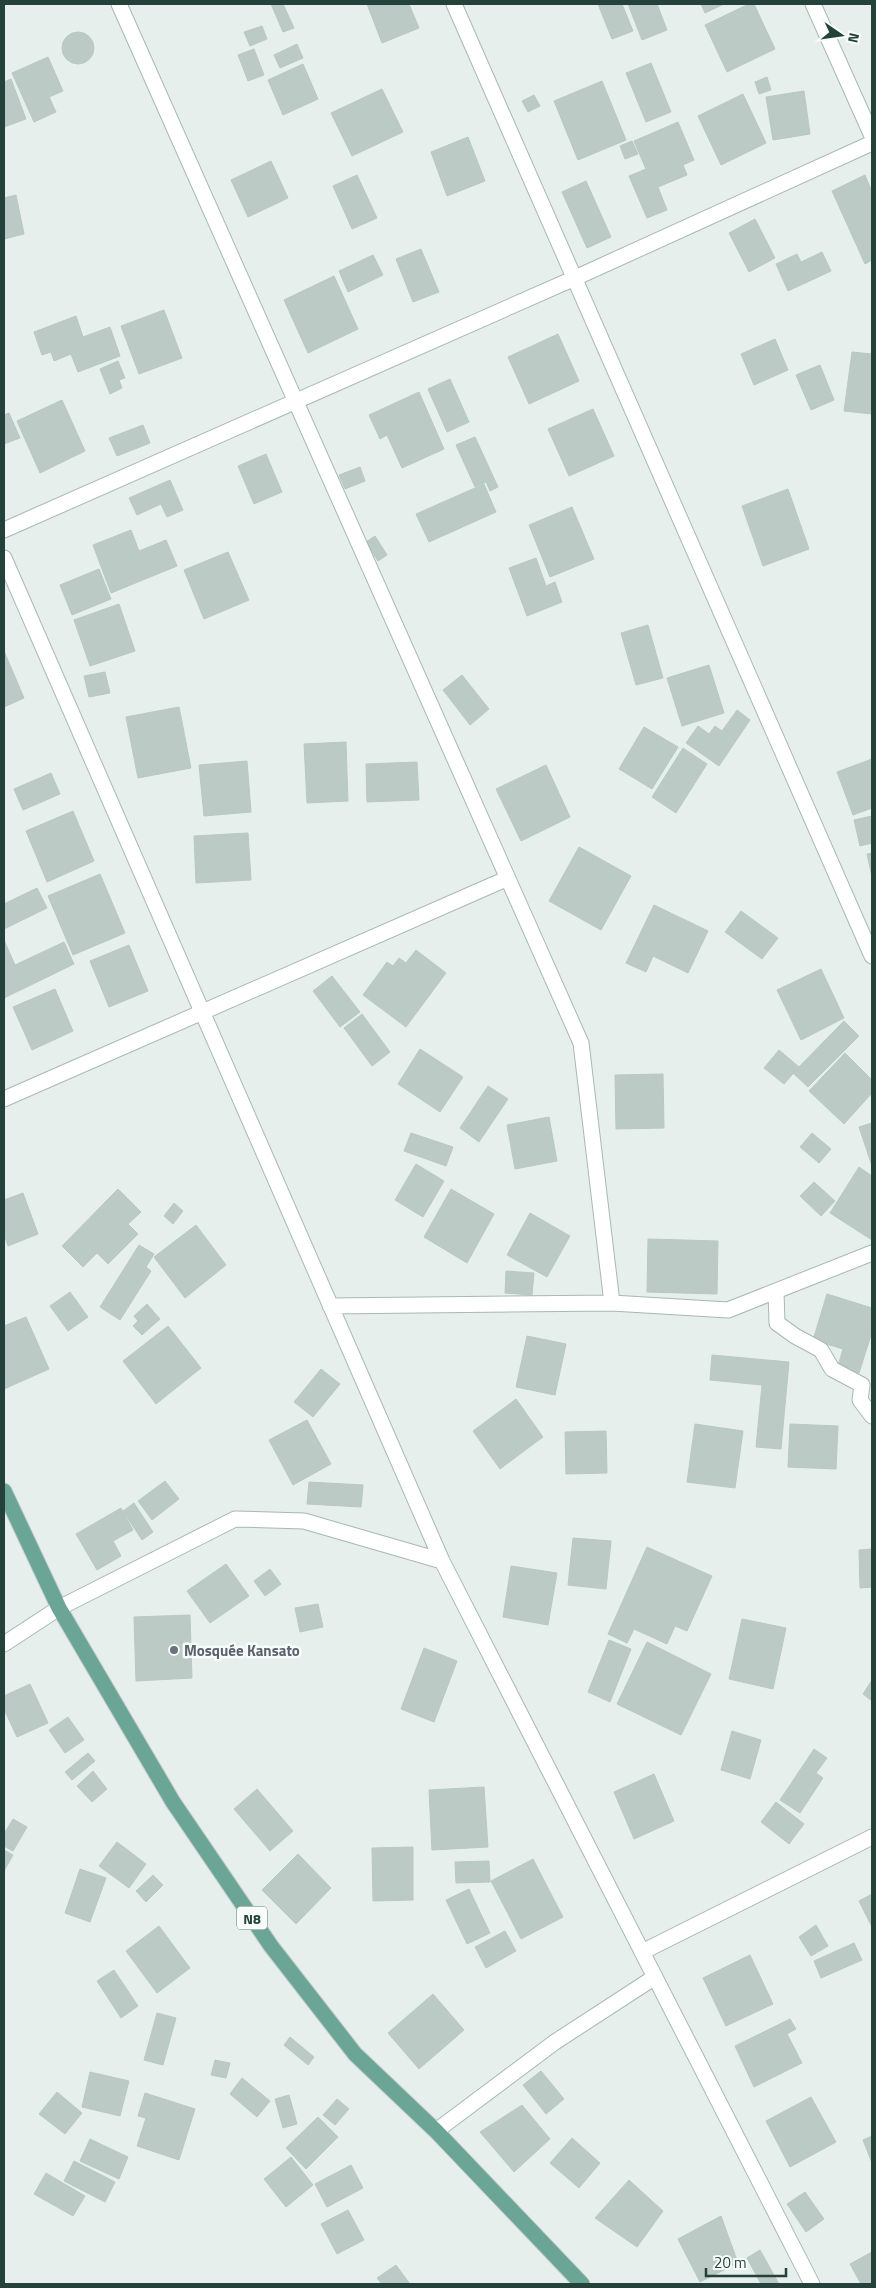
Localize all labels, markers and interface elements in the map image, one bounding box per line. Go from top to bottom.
north arrow [816,10,866,60]
text: N [843,31,865,45]
place label: Mosquée Kansato [184,1639,300,1662]
marker: Mosquée Kansato [168,1644,180,1656]
road number: N8 [237,1906,267,1930]
scale bar [706,2246,786,2278]
text: 20 m [714,2251,747,2274]

